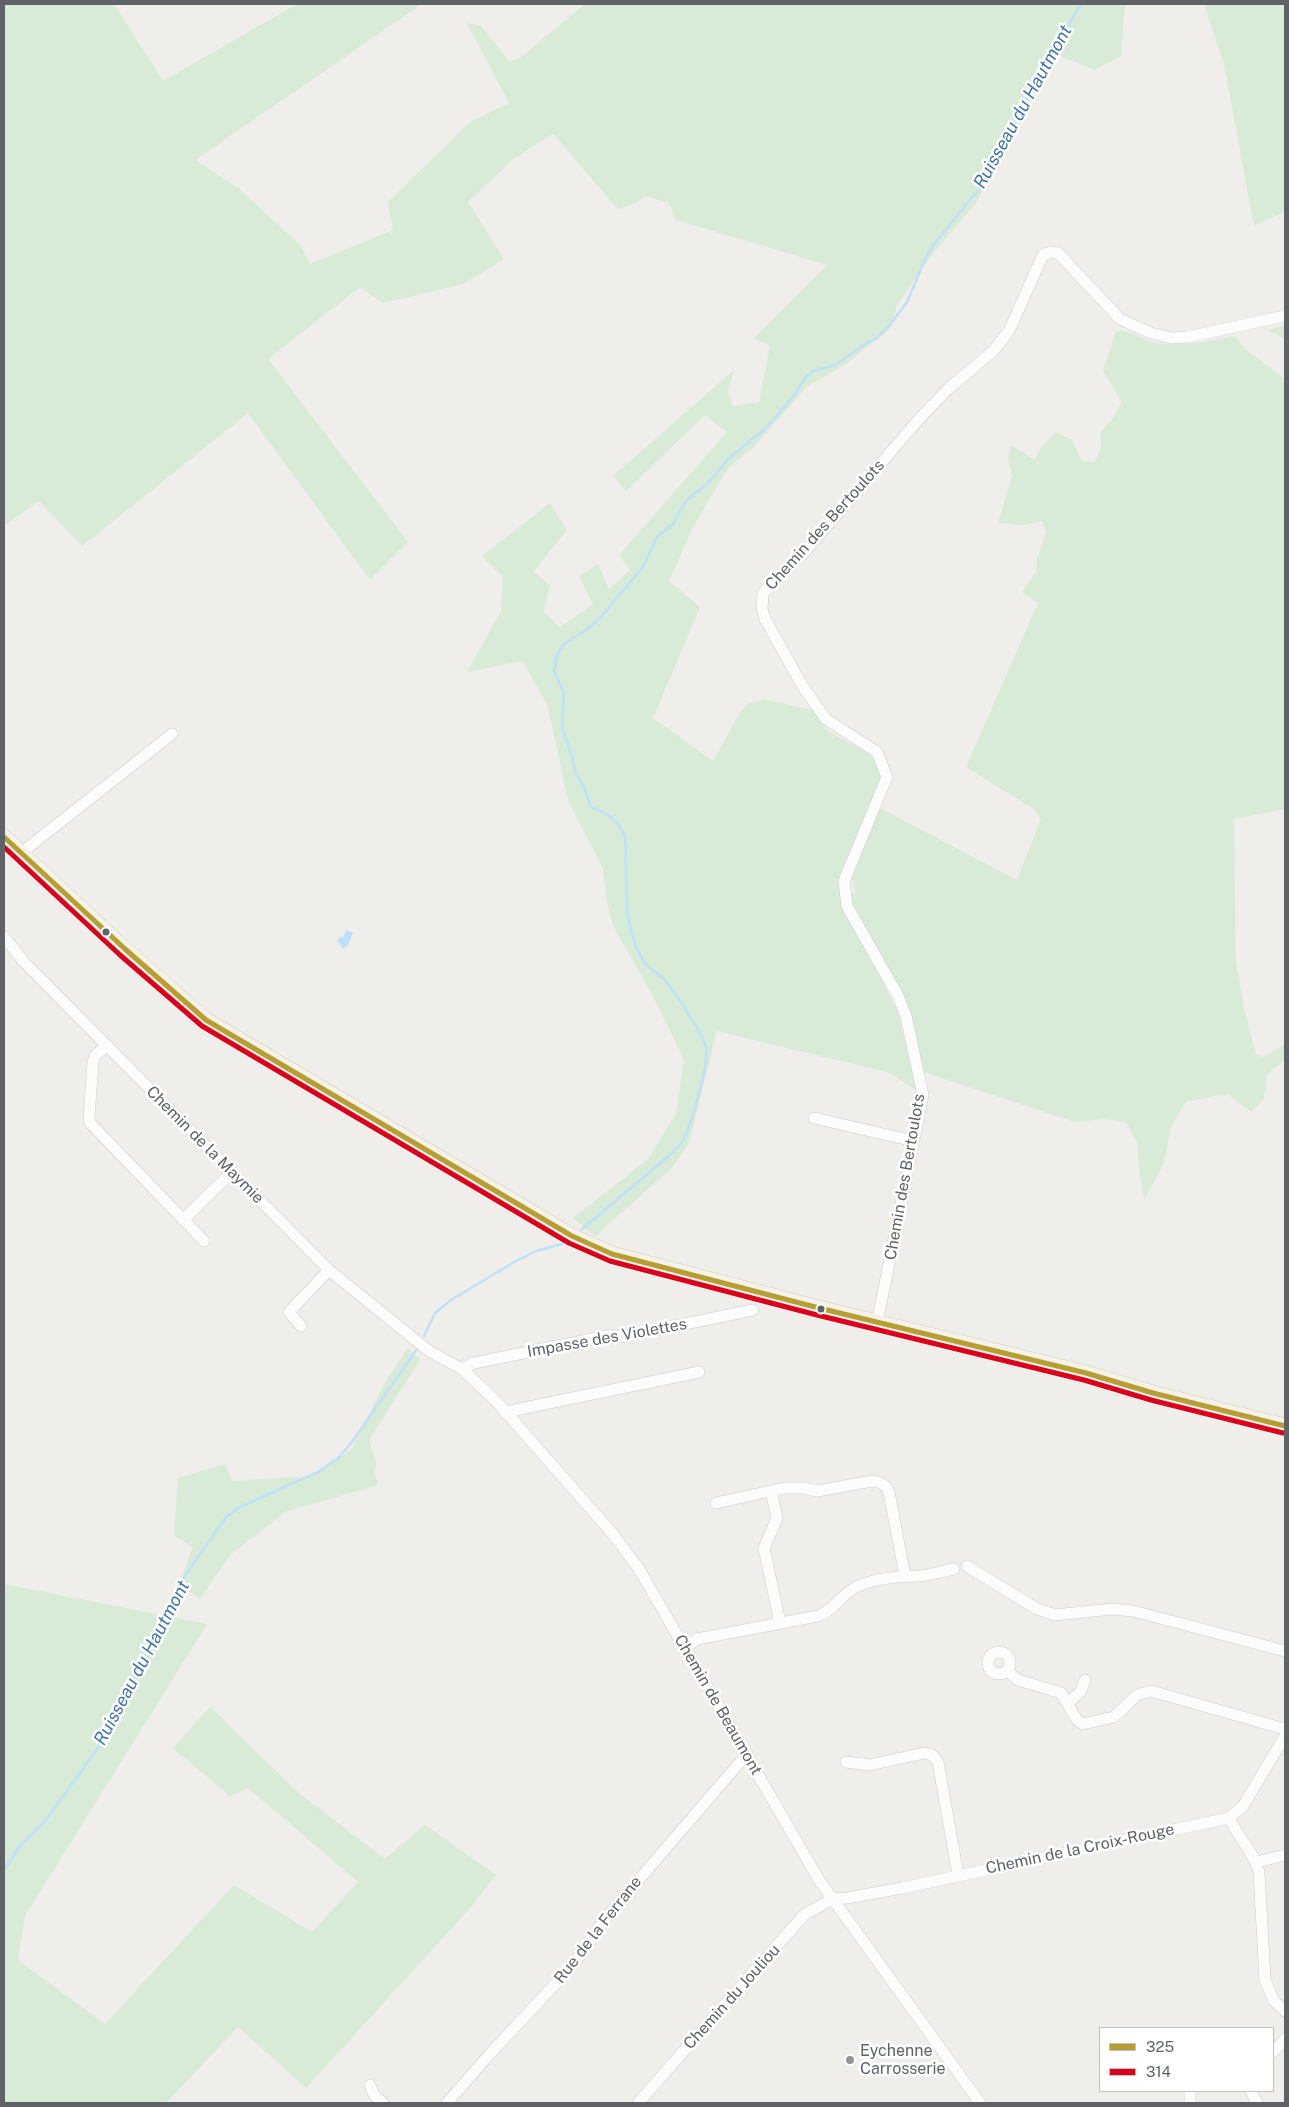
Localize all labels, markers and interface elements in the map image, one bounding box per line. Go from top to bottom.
water label: Ruisseau du Hautmont [969,22,1077,192]
street label: Chemin des Bertoulots [761,456,889,594]
unlabelled marker [101,927,111,937]
street label: Chemin de la Maymie [142,1082,268,1208]
street label: Chemin des Bertoulots [881,1092,929,1262]
unlabelled marker [816,1304,826,1314]
street label: Impasse des Violettes [526,1315,688,1361]
water label: Ruisseau du Hautmont [89,1577,195,1749]
street label: Chemin de Beaumont [670,1631,766,1779]
street label: Chemin de la Croix-Rouge [984,1820,1176,1878]
street label: Rue de la Ferrane [550,1873,646,1987]
street label: Chemin du Jouliou [680,1941,784,2053]
legend [1099,2027,1274,2092]
text: 325 [1146,2038,1174,2055]
place label: Eychenne Carrosserie [860,2041,946,2079]
marker: Eychenne Carrosserie [844,2054,856,2066]
text: 314 [1146,2063,1171,2080]

